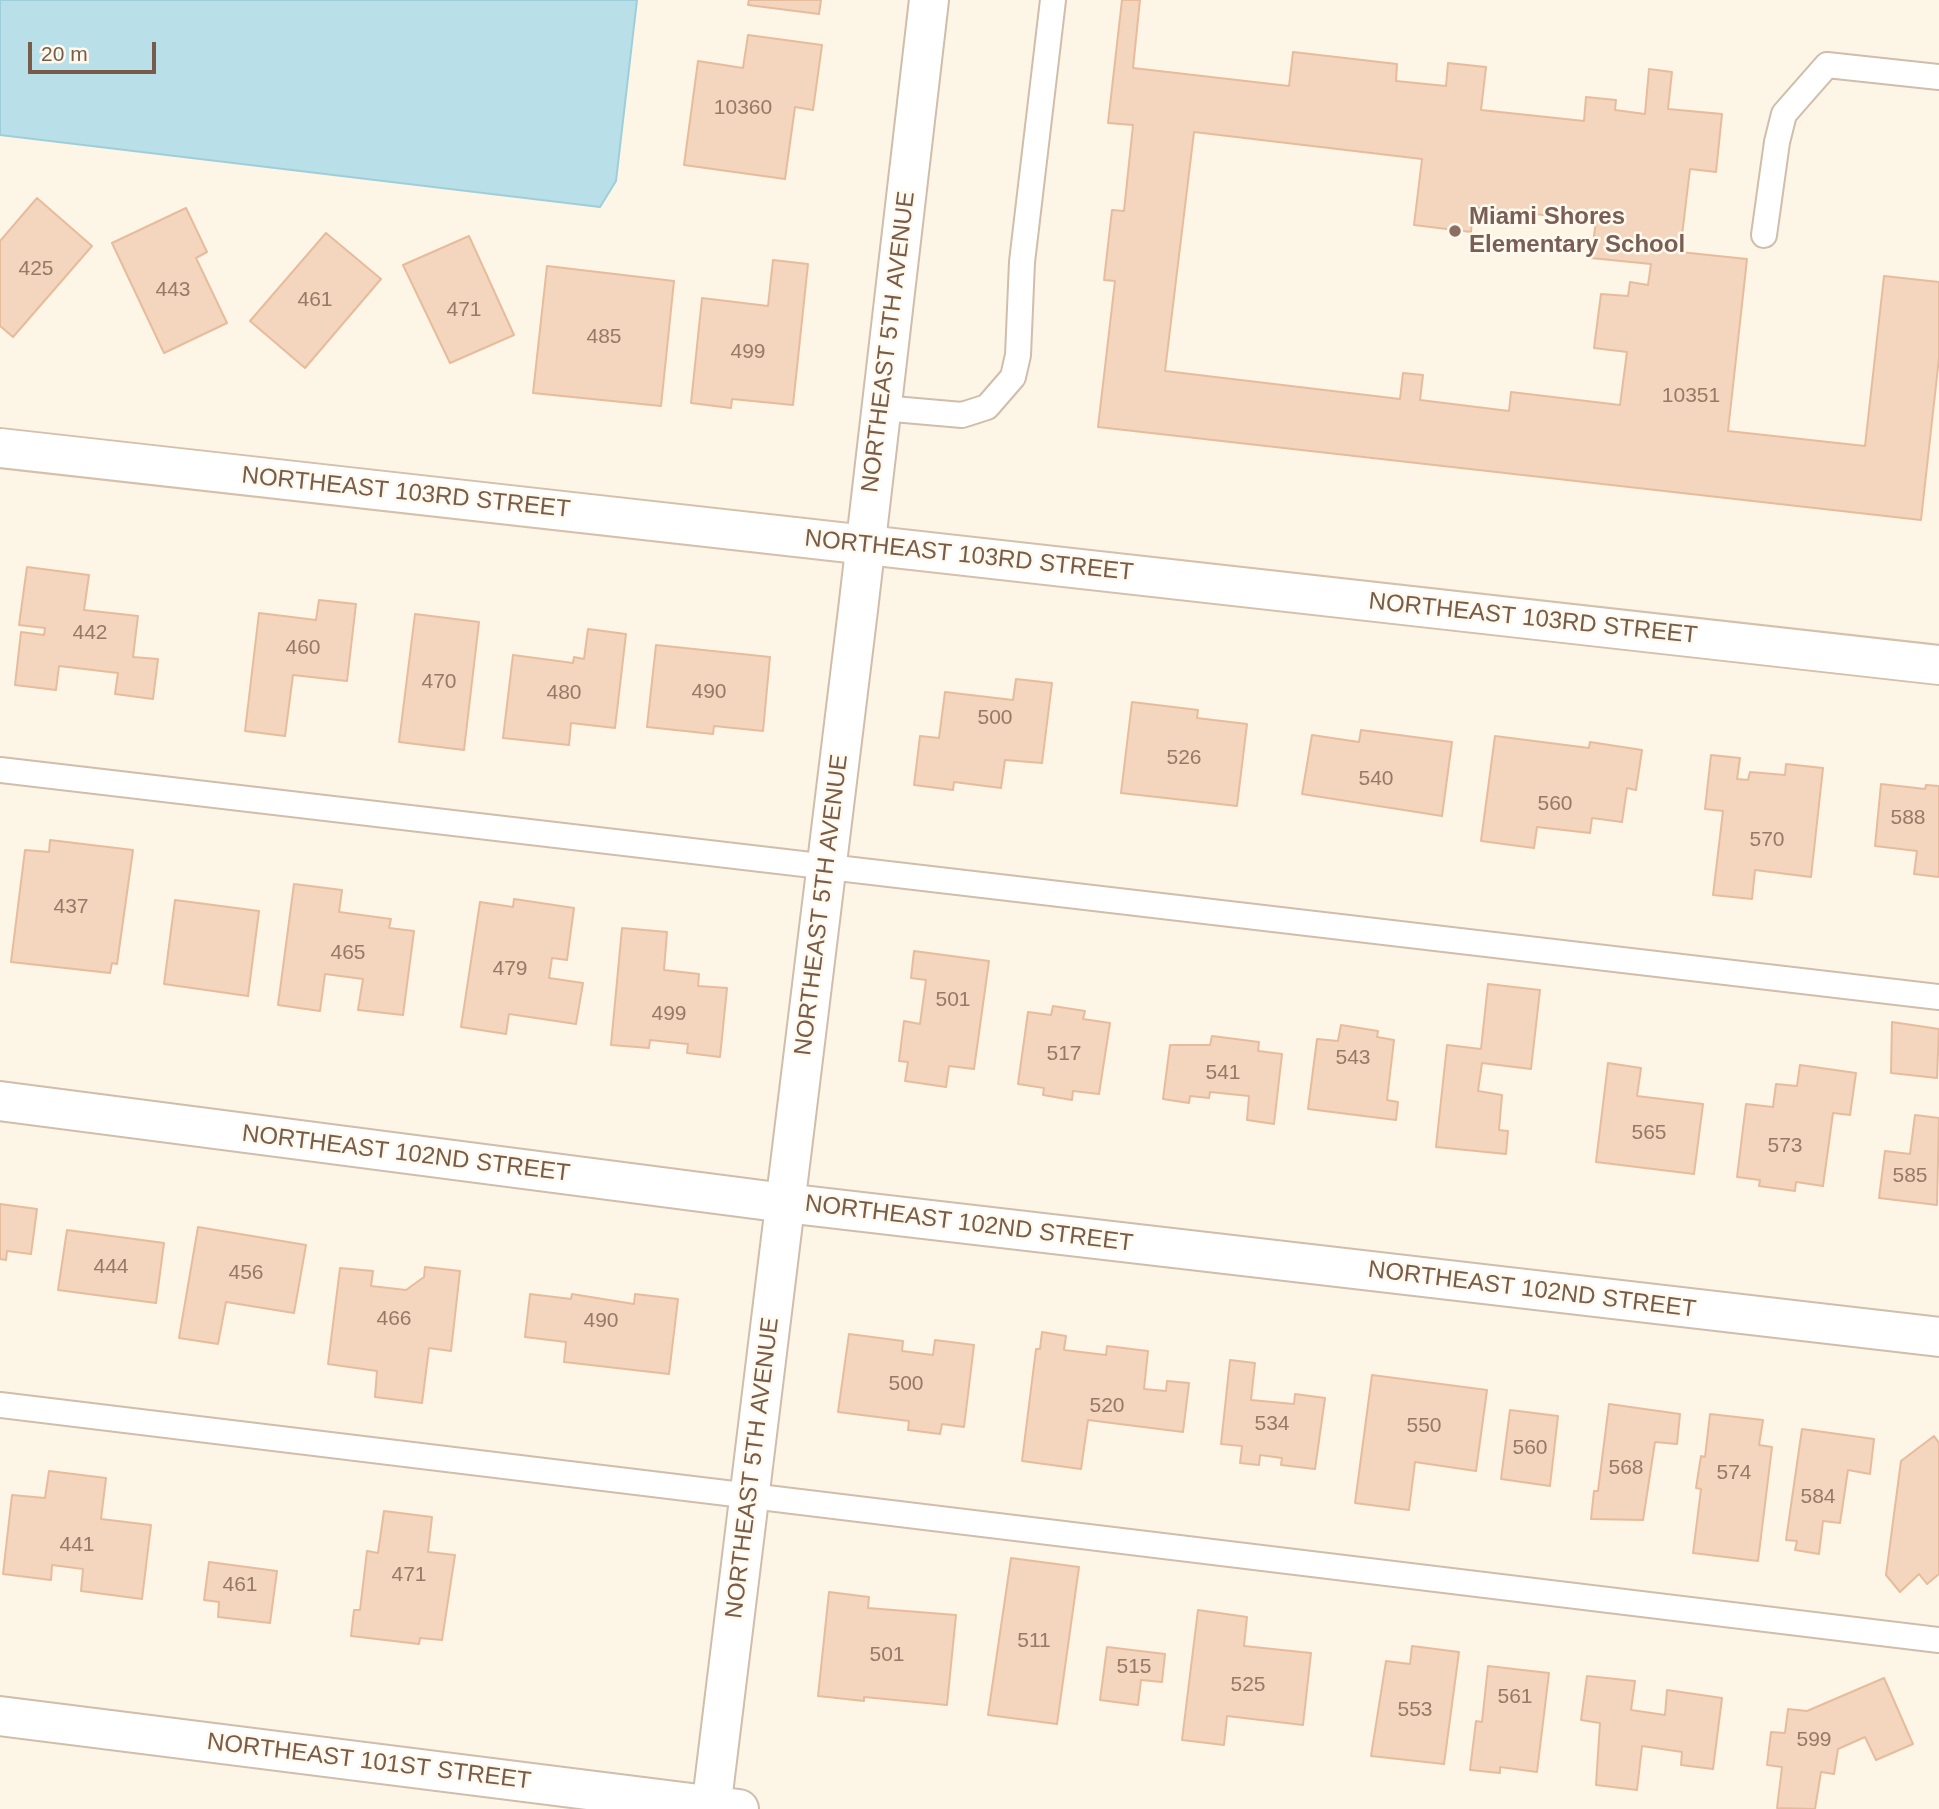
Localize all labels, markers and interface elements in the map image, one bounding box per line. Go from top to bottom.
scale bar [32,28,159,72]
text: 20 m [41,42,88,65]
house number: 10360 [714,95,772,121]
street label: NORTHEAST 5TH AVENUE [856,190,922,494]
place label: Miami Shores Elementary School [1469,203,1685,259]
marker: Miami Shores Elementary School [1447,223,1463,239]
house number: 425 [18,256,54,282]
house number: 443 [155,277,191,303]
house number: 461 [297,287,333,313]
house number: 471 [446,297,482,323]
house number: 485 [586,324,622,350]
house number: 499 [730,339,766,365]
house number: 10351 [1662,383,1720,409]
street label: NORTHEAST 103RD STREET [240,461,572,525]
street label: NORTHEAST 103RD STREET [803,524,1135,588]
street label: NORTHEAST 103RD STREET [1367,587,1699,651]
house number: 442 [72,620,108,646]
house number: 460 [285,635,321,661]
house number: 470 [421,669,457,695]
house number: 490 [691,679,727,705]
house number: 480 [546,680,582,706]
house number: 500 [977,705,1013,731]
house number: 526 [1166,745,1202,771]
street label: NORTHEAST 5TH AVENUE [789,753,855,1057]
house number: 540 [1358,766,1394,792]
house number: 560 [1537,791,1573,817]
house number: 588 [1890,805,1926,831]
house number: 570 [1749,827,1785,853]
house number: 437 [53,894,89,920]
house number: 465 [330,940,366,966]
house number: 479 [492,956,528,982]
house number: 501 [935,987,971,1013]
house number: 499 [651,1001,687,1027]
house number: 517 [1046,1041,1082,1067]
house number: 543 [1335,1045,1371,1071]
house number: 541 [1205,1060,1241,1086]
street label: NORTHEAST 102ND STREET [240,1120,572,1188]
house number: 565 [1631,1120,1667,1146]
house number: 573 [1767,1133,1803,1159]
house number: 585 [1892,1163,1928,1189]
street label: NORTHEAST 102ND STREET [803,1190,1135,1258]
house number: 444 [93,1254,129,1280]
street label: NORTHEAST 102ND STREET [1366,1256,1698,1324]
house number: 456 [228,1260,264,1286]
house number: 466 [376,1306,412,1332]
house number: 490 [583,1308,619,1334]
street label: NORTHEAST 5TH AVENUE [720,1316,786,1620]
house number: 500 [888,1371,924,1397]
house number: 520 [1089,1393,1125,1419]
house number: 534 [1254,1411,1290,1437]
house number: 550 [1406,1413,1442,1439]
house number: 560 [1512,1435,1548,1461]
house number: 568 [1608,1455,1644,1481]
house number: 574 [1716,1460,1752,1486]
house number: 584 [1800,1484,1836,1510]
house number: 441 [59,1532,95,1558]
house number: 471 [391,1562,427,1588]
house number: 461 [222,1572,258,1598]
house number: 511 [1017,1628,1051,1654]
house number: 501 [869,1642,905,1668]
house number: 515 [1116,1654,1152,1680]
house number: 525 [1230,1672,1266,1698]
house number: 561 [1497,1684,1533,1710]
house number: 553 [1397,1697,1433,1723]
house number: 599 [1796,1727,1832,1753]
street label: NORTHEAST 101ST STREET [205,1728,533,1796]

